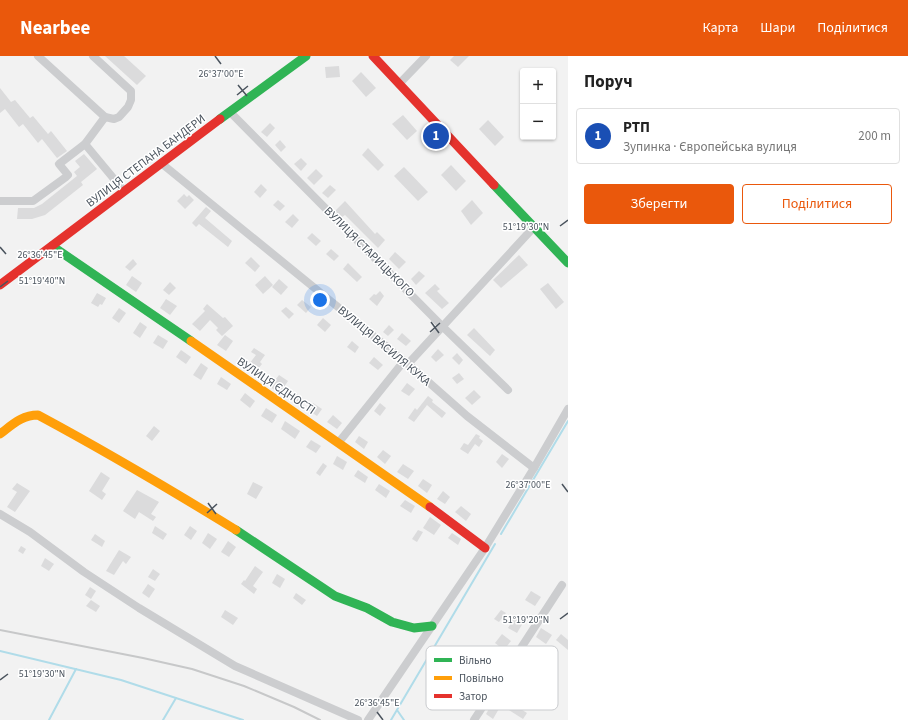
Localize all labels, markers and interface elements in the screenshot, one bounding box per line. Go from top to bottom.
text: Nearbee [20,15,90,42]
text: Карта [702,18,738,38]
text: Шари [760,18,795,38]
text: Поділитися [817,18,888,38]
text: 26°37'00"E [198,67,244,81]
map controls [520,68,556,140]
button: + [520,68,556,104]
text: Поруч [584,70,633,94]
button: − [520,104,556,140]
street label: ВУЛИЦЯ СТЕПАНА БАНДЕРИ [83,110,209,212]
text: РТП [623,117,650,138]
pin: 1 [423,121,449,151]
text: 1 [595,127,601,145]
text: 200 m [858,127,891,145]
text: Зупинка · Європейська вулиця [623,138,797,156]
button: Зберегти [584,184,734,224]
button: Поділитися [742,184,892,224]
street label: ВУЛИЦЯ СТАРИЦЬКОГО [320,203,418,301]
text: 51°19'30"N [503,220,549,234]
text: 26°36'45"E [17,248,63,262]
text: 51°19'40"N [19,274,65,288]
your location [310,290,330,310]
street label: ВУЛИЦЯ ВАСИЛЯ КУКА [334,302,435,390]
street label: ВУЛИЦЯ ЄДНОСТІ [233,353,319,419]
text: 26°37'00"E [505,478,551,492]
text: 51°19'20"N [503,613,549,627]
legend [426,646,558,710]
text: Вільно [459,653,492,668]
text: 51°19'30"N [19,667,65,681]
text: Повільно [459,671,504,686]
text: Затор [459,689,487,704]
text: 26°36'45"E [354,696,400,710]

